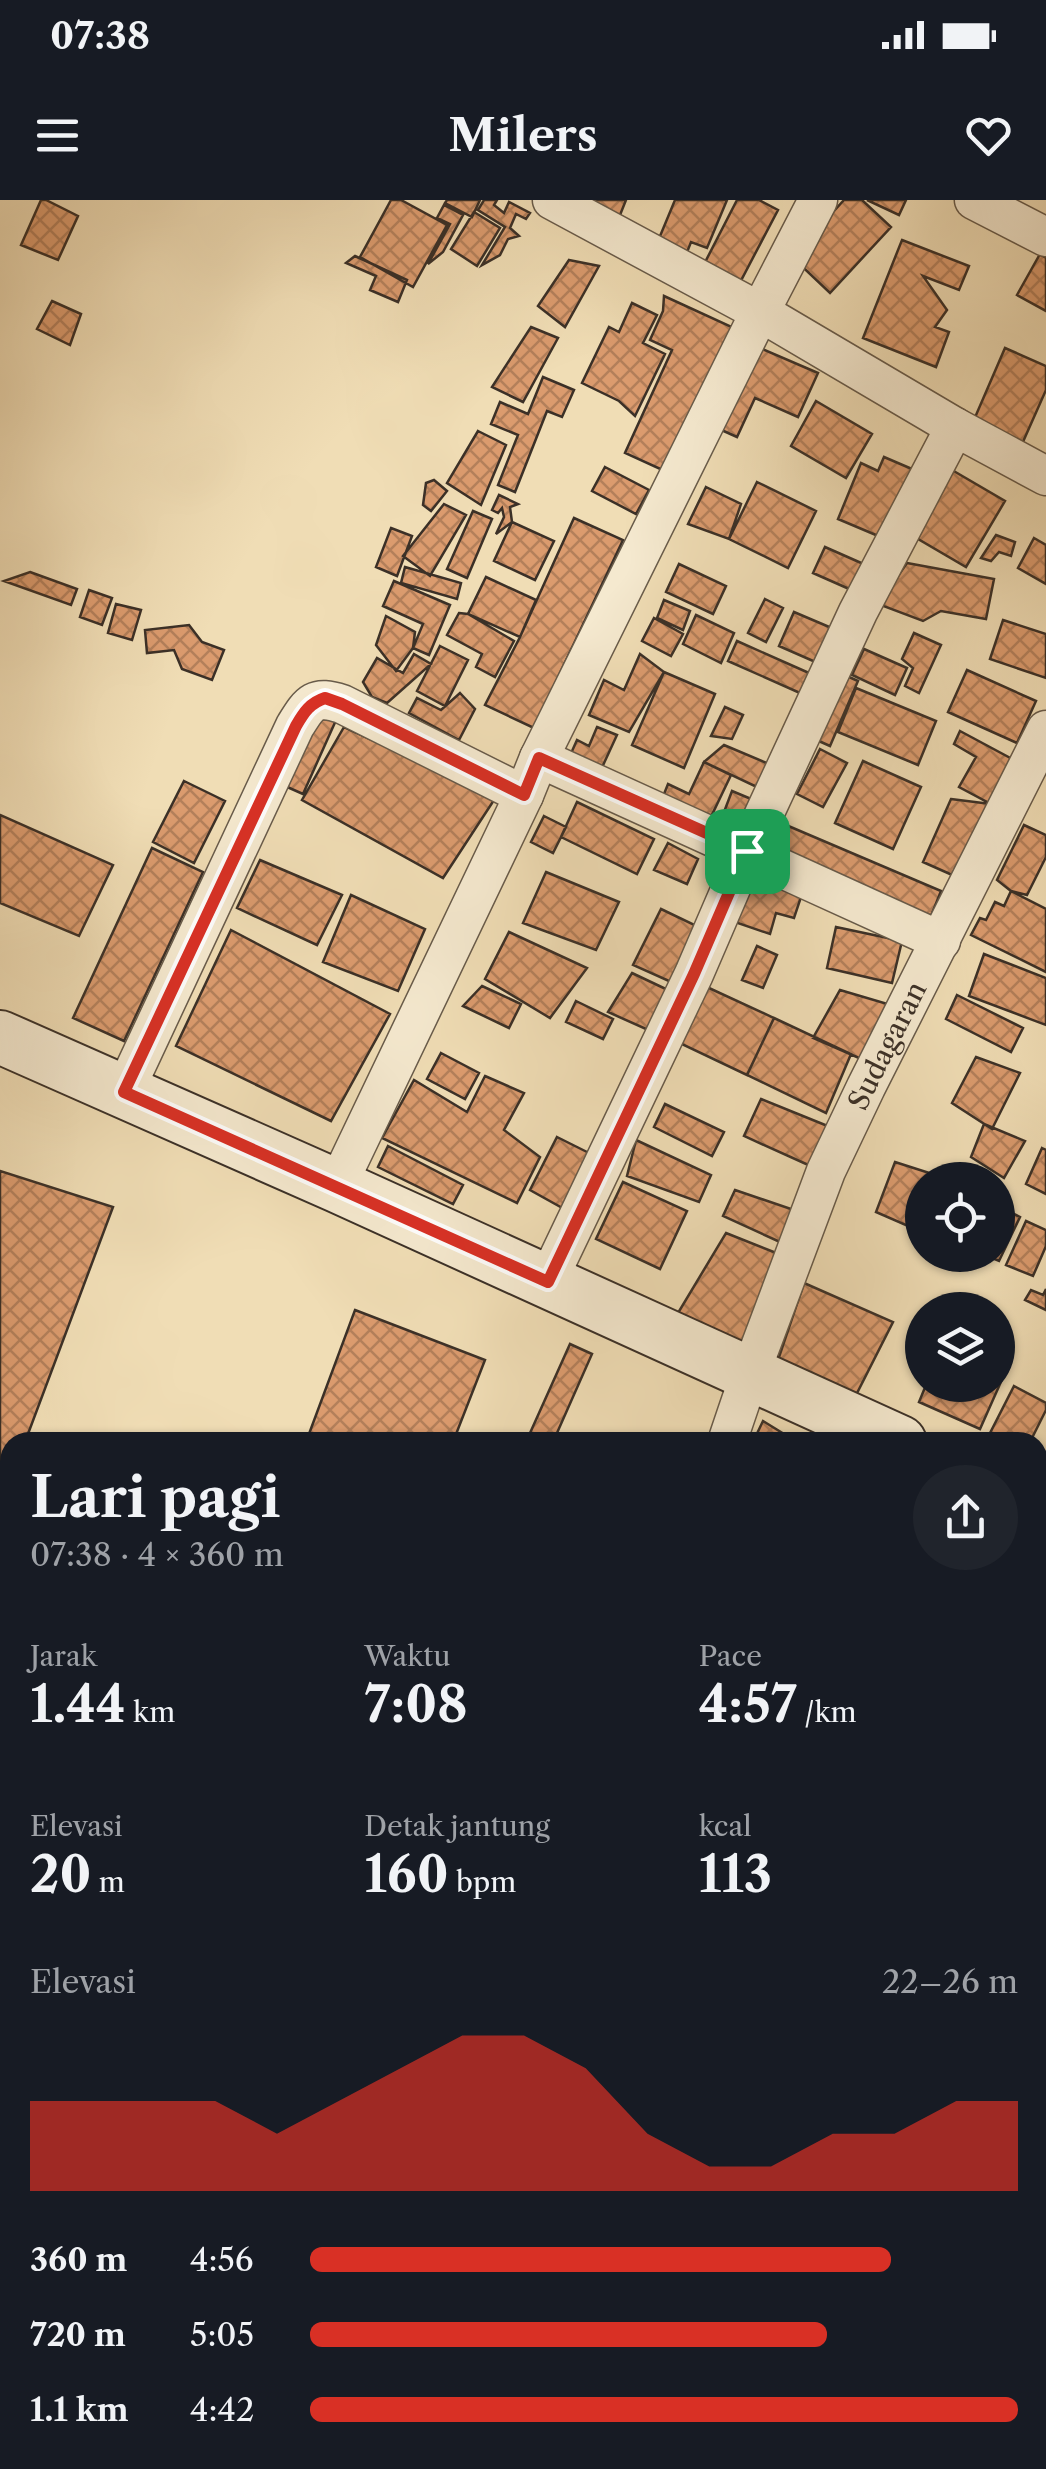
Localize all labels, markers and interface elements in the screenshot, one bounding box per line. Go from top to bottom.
text: 07:38 [50,12,150,59]
text: Milers [448,107,598,163]
icon: menu [30,108,85,163]
icon: heart [961,108,1016,163]
pin [705,809,790,894]
icon: arrive [720,824,775,879]
street label: Sudagaran [841,976,933,1115]
map controls [905,1162,1015,1402]
button: locate [905,1162,1015,1272]
button: layers [905,1292,1015,1402]
text: Lari pagi [30,1464,280,1531]
button: share [913,1465,1018,1570]
text: 07:38 · 4 × 360 m [30,1535,284,1574]
text: Jarak [30,1639,97,1673]
text: Waktu [364,1639,450,1673]
text: Pace [699,1639,762,1673]
text: 1.44 [30,1673,126,1735]
text: 7:08 [364,1673,468,1735]
text: 4:57 [699,1673,797,1735]
text: km [126,1695,175,1729]
text: /km [797,1695,857,1729]
text: Elevasi [30,1809,123,1843]
text: Detak jantung [364,1809,550,1843]
text: kcal [699,1809,752,1843]
text: 20 [30,1843,91,1905]
text: 160 [364,1843,449,1905]
text: 113 [699,1843,772,1905]
text: m [91,1865,125,1899]
text: bpm [449,1865,516,1899]
text: Elevasi [30,1962,136,2001]
text: 22–26 m [882,1962,1018,2001]
text: 360 m [30,2240,128,2279]
text: 4:56 [190,2240,254,2279]
text: 720 m [30,2315,126,2354]
text: 5:05 [190,2315,254,2354]
text: 1.1 km [30,2390,129,2429]
text: 4:42 [190,2390,254,2429]

